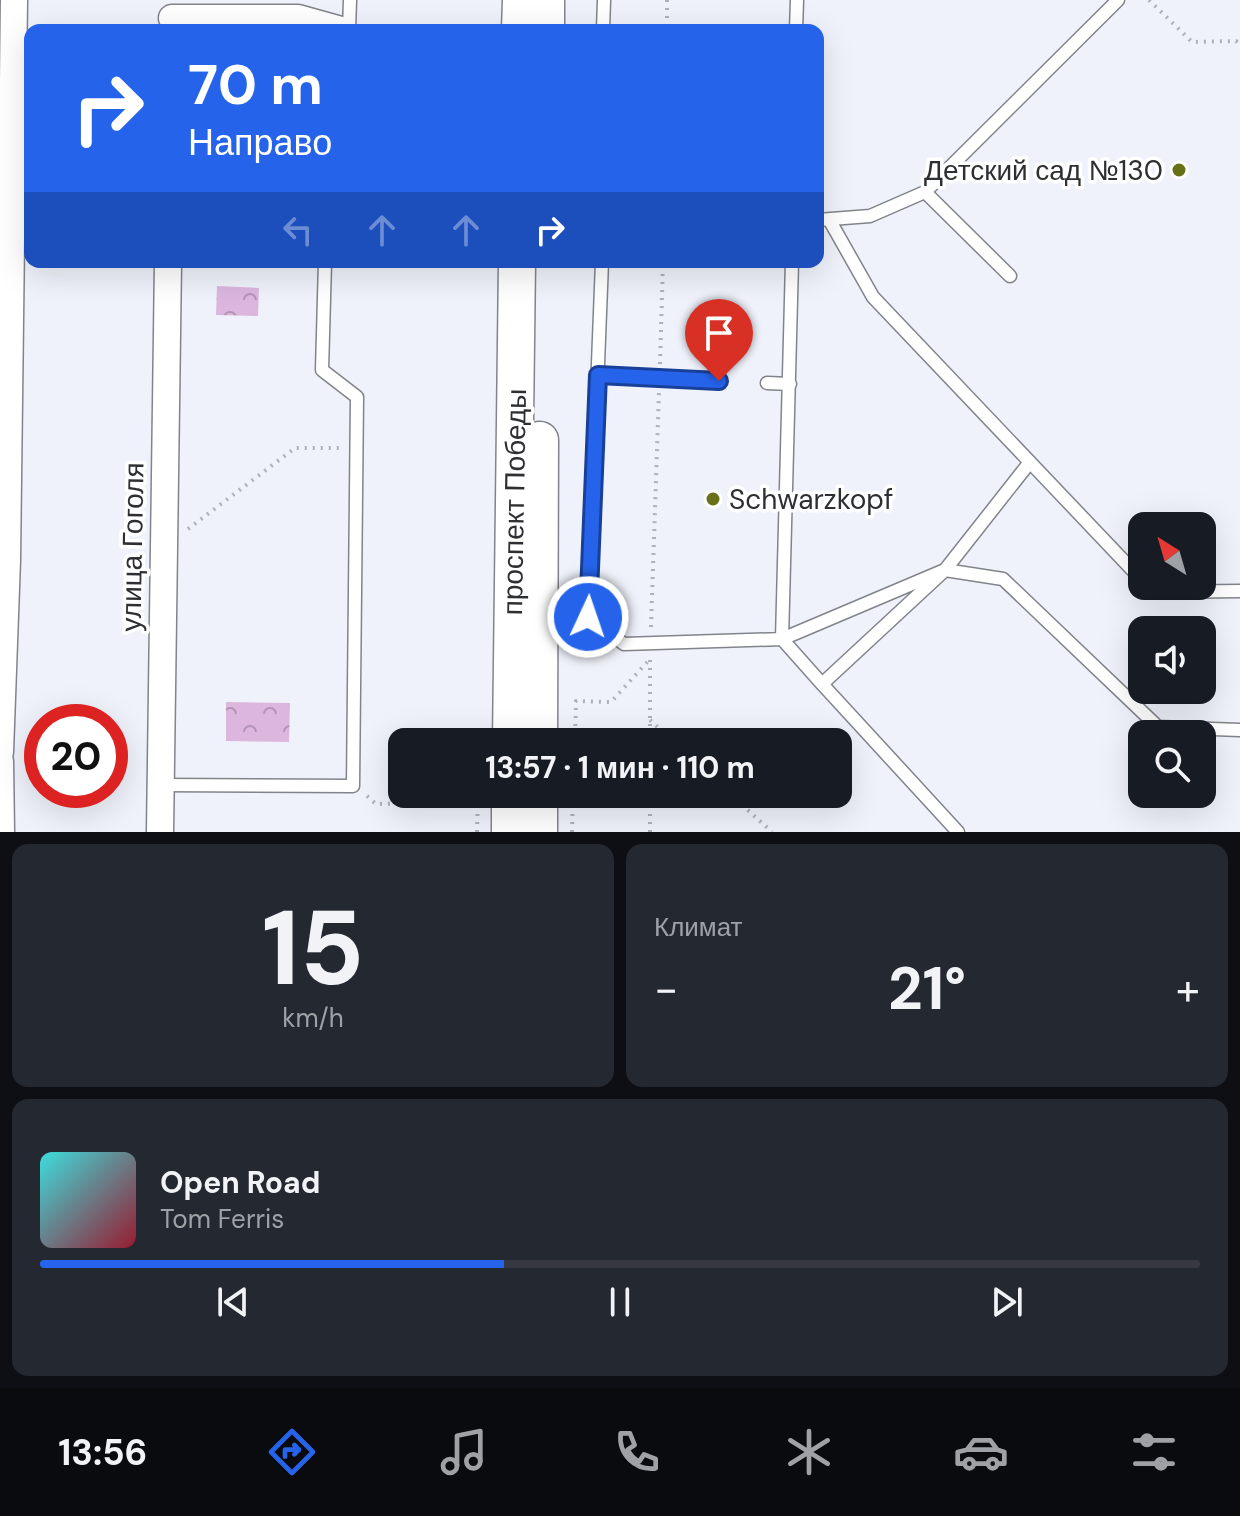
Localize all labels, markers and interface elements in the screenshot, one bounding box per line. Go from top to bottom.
text: 70 m [188,48,323,121]
icon: right [56,56,160,160]
text: Направо [188,119,332,166]
place label: Детский сад №130 [924,152,1163,189]
marker: Детский сад №130 [1170,161,1188,179]
icon: left [276,208,320,252]
icon: ahead [360,208,404,252]
icon: ahead [444,208,488,252]
icon: right [528,208,572,252]
pin [685,299,753,381]
icon: arrive [697,311,741,355]
street label: проспект Победы [494,388,535,616]
street label: улица Гоголя [113,462,152,632]
place label: Schwarzkopf [729,481,893,518]
marker: Schwarzkopf [704,490,722,508]
north arrow [1128,512,1216,600]
map controls [1128,512,1216,808]
position arrow [546,575,630,659]
button: sound [1128,616,1216,704]
speed limit sign: 20 [24,704,128,808]
button: search [1128,720,1216,808]
text: 13:57 · 1 мин · 110 m [485,748,755,787]
text: 15 [262,881,364,1016]
text: Климат [654,910,743,944]
text: 21° [888,949,966,1028]
text: − [654,960,678,1018]
text: + [1176,960,1200,1018]
text: km/h [282,1001,344,1035]
text: Open Road [160,1163,320,1202]
text: Tom Ferris [160,1202,284,1236]
icon: previous [211,1280,255,1324]
icon: pause [598,1280,642,1324]
icon: next [985,1280,1029,1324]
icon: directions [264,1424,320,1480]
icon: music [436,1424,492,1480]
icon: phone [609,1424,665,1480]
icon: climate [781,1424,837,1480]
icon: car [953,1424,1009,1480]
icon: filters [1126,1424,1182,1480]
text: 13:56 [58,1429,147,1476]

